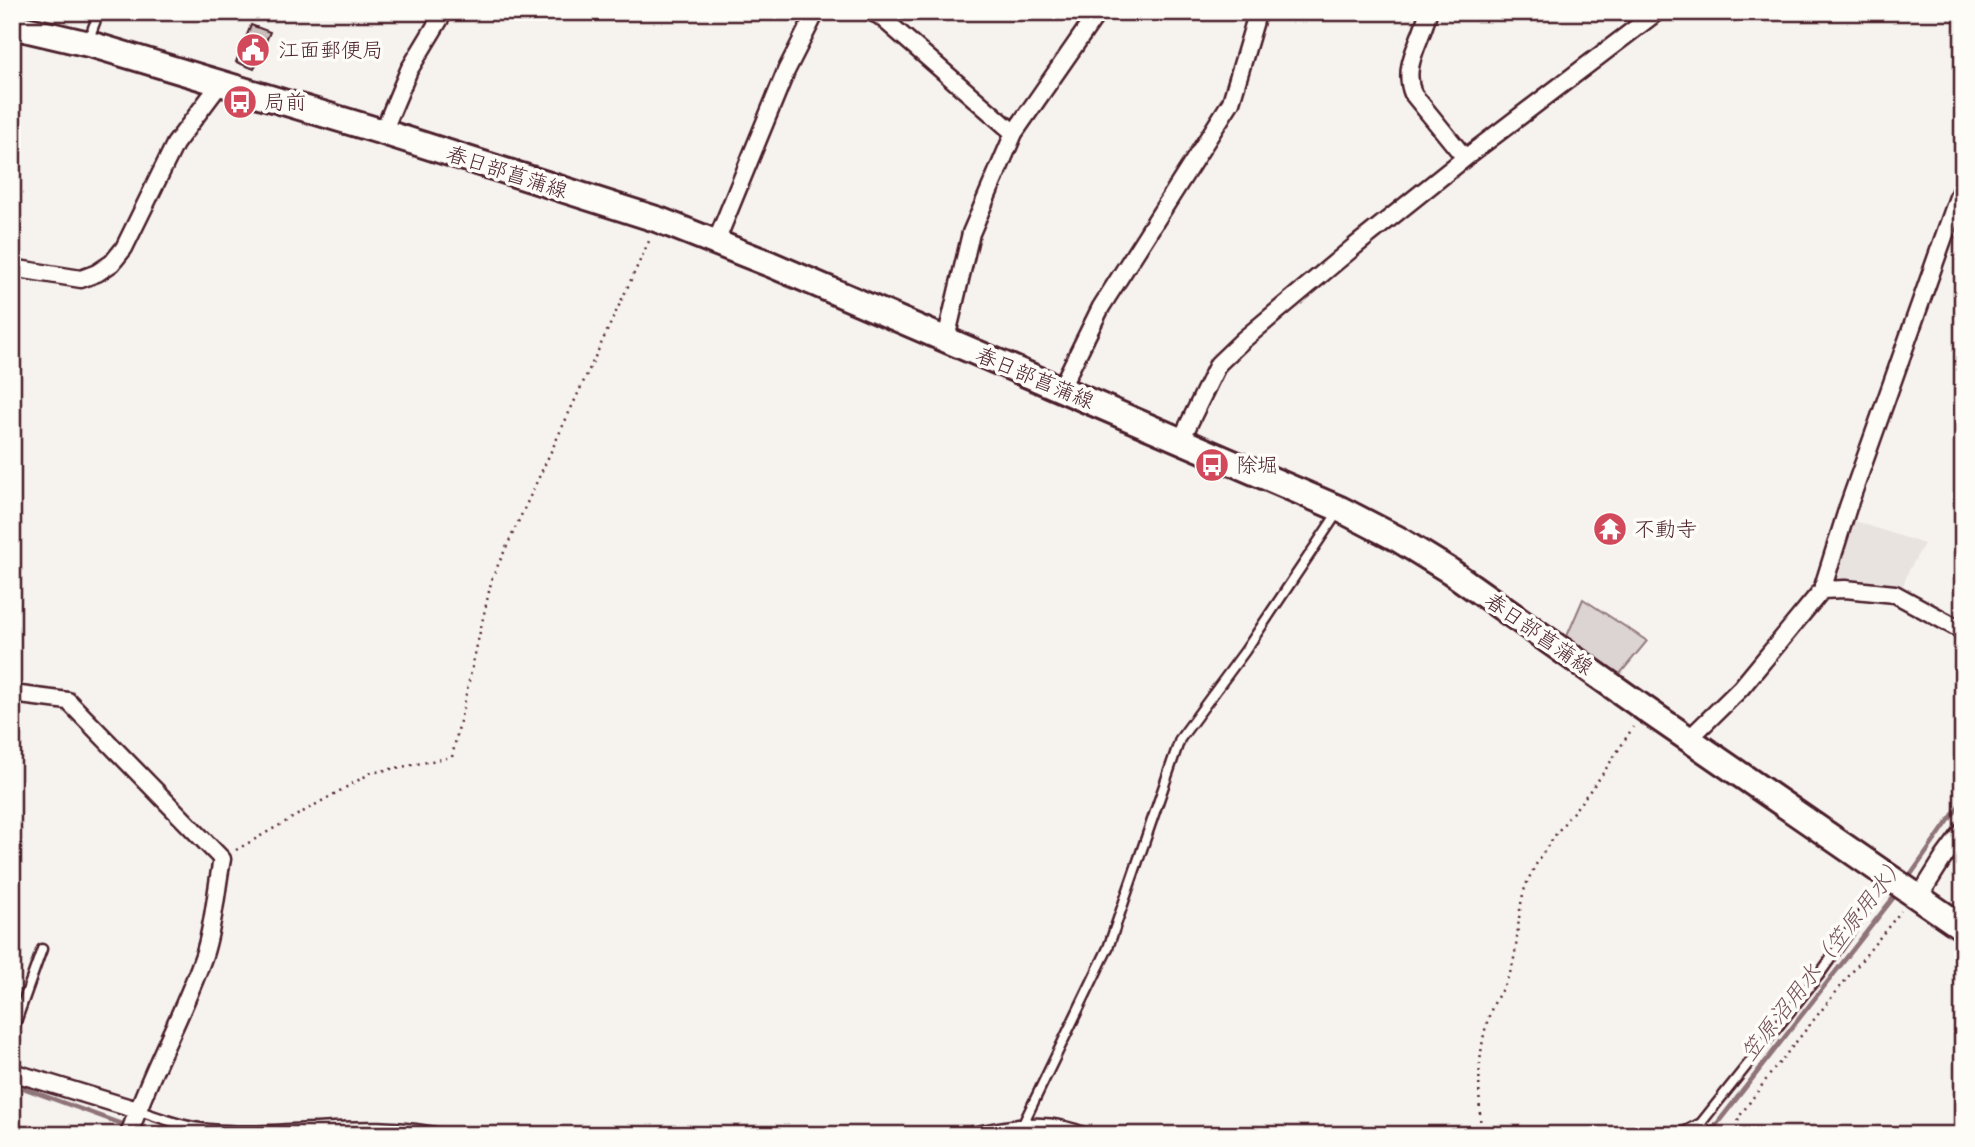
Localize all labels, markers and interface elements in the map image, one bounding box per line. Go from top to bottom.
public building icon: 江面郵便局 [234,31,272,69]
place label: 江面郵便局 [278,32,383,64]
bus stop icon: 局前 [221,83,259,121]
place label: 局前 [264,84,306,116]
street label: 春日部菖蒲線 [443,135,572,205]
street label: 春日部菖蒲線 [972,337,1100,416]
bus stop icon: 除堀 [1193,446,1231,484]
place label: 除堀 [1236,447,1278,479]
temple icon: 不動寺 [1591,510,1629,548]
place label: 不動寺 [1634,511,1697,543]
street label: 春日部菖蒲線 [1479,583,1601,682]
water label: 笠原沼用水（笠原用水） [1730,847,1913,1068]

